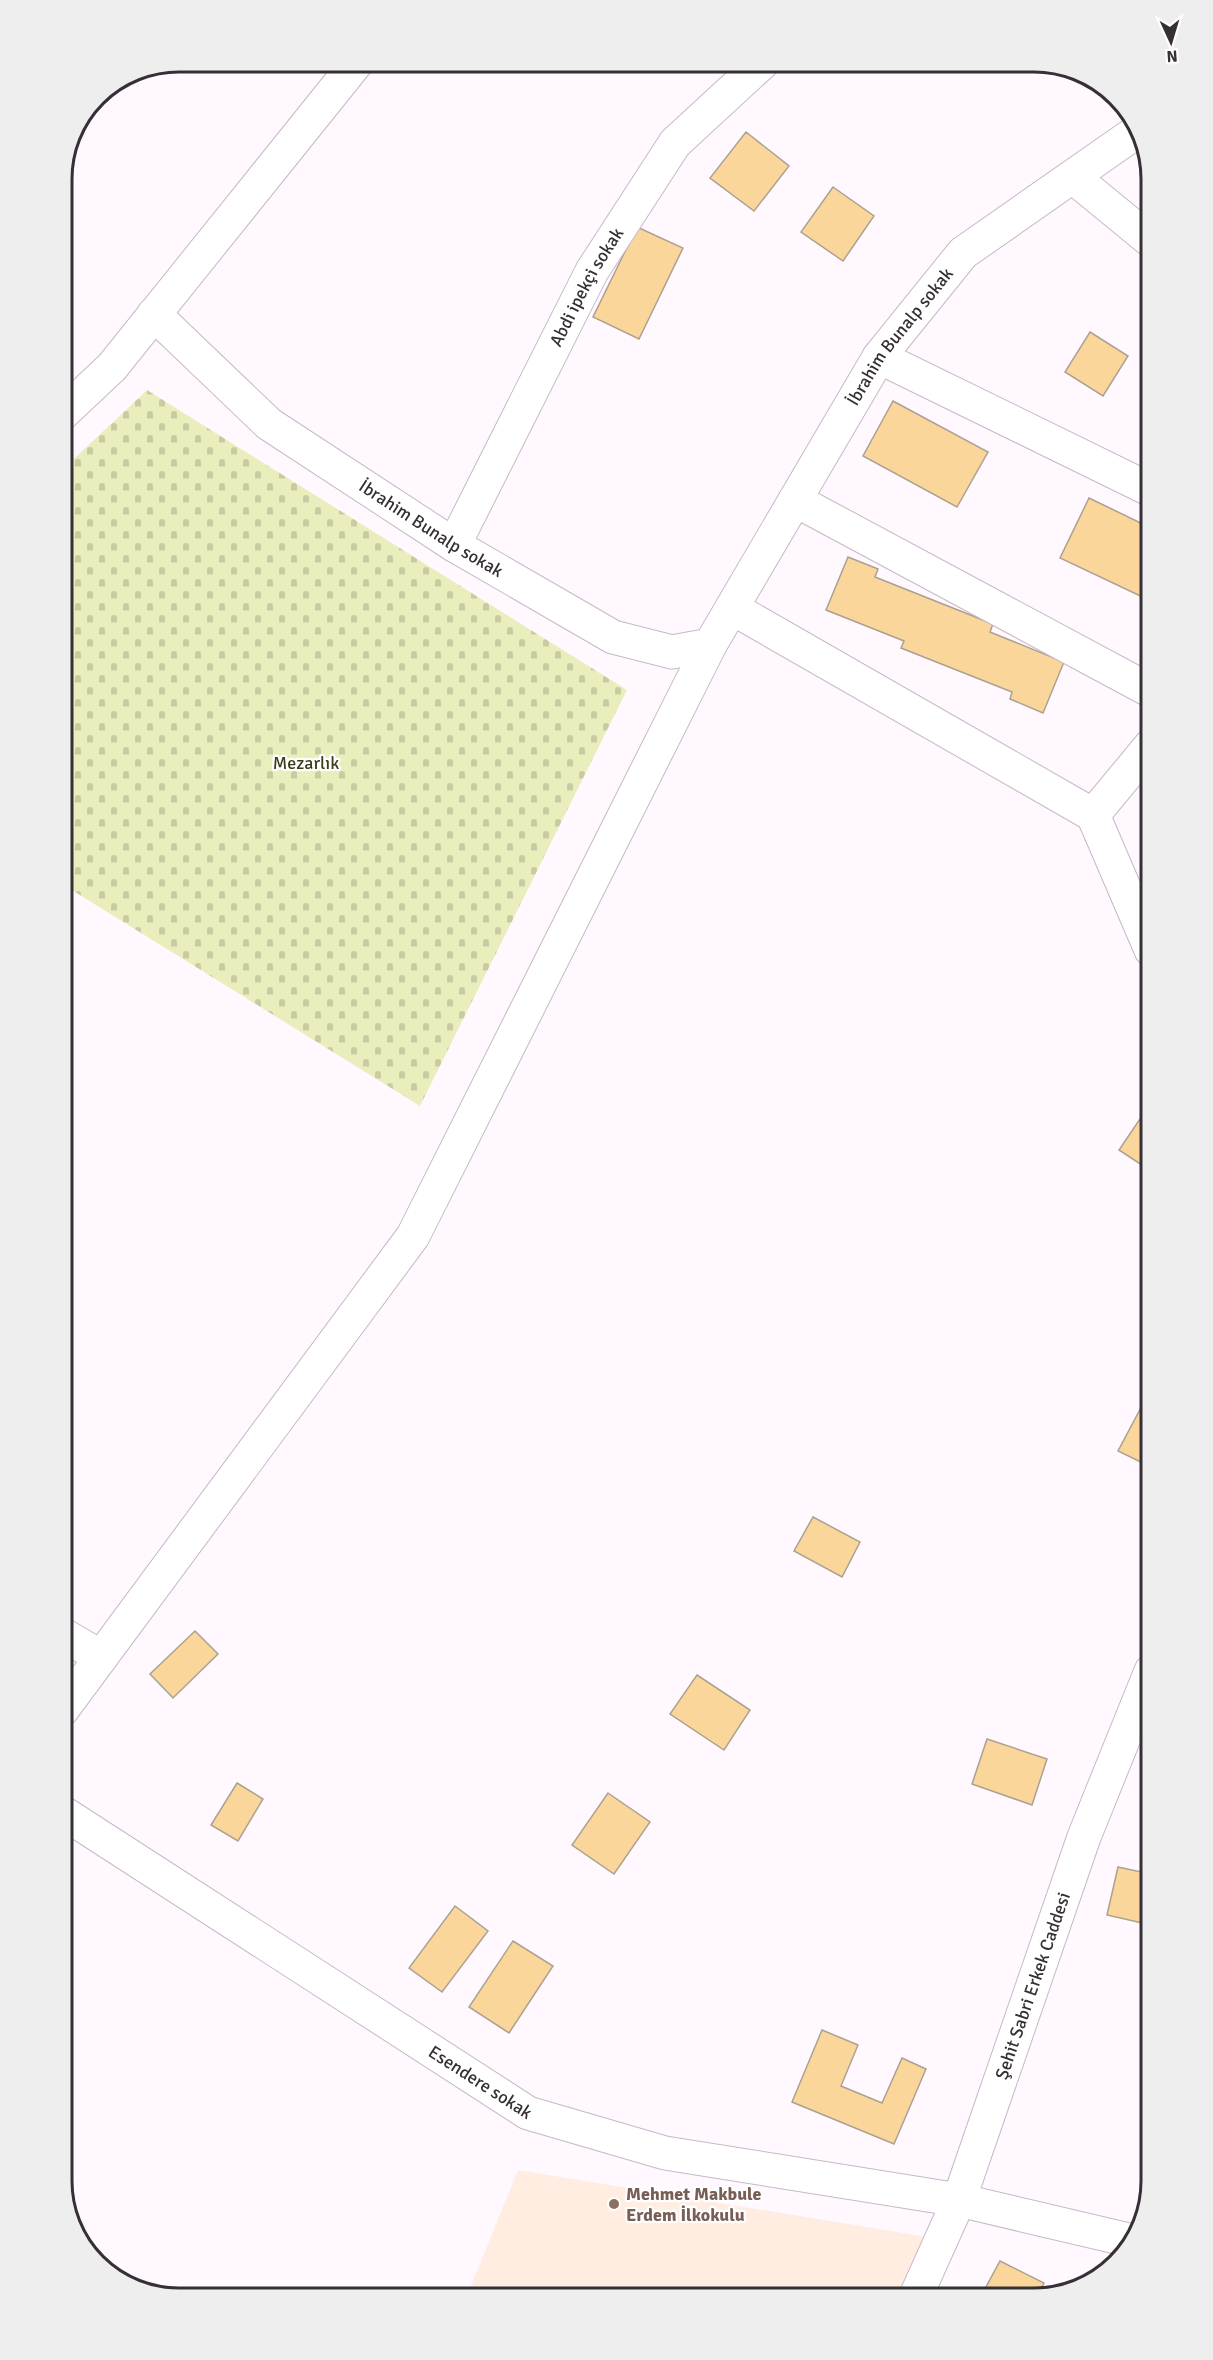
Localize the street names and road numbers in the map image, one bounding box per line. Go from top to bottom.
street label: Abdi ipekçi sokak [545,223,628,350]
street label: İbrahim Bunalp sokak [842,263,958,410]
street label: İbrahim Bunalp sokak [355,475,507,582]
street label: Şehit Sabri Erkek Caddesi [990,1889,1075,2082]
street label: Esendere sokak [424,2041,536,2124]

